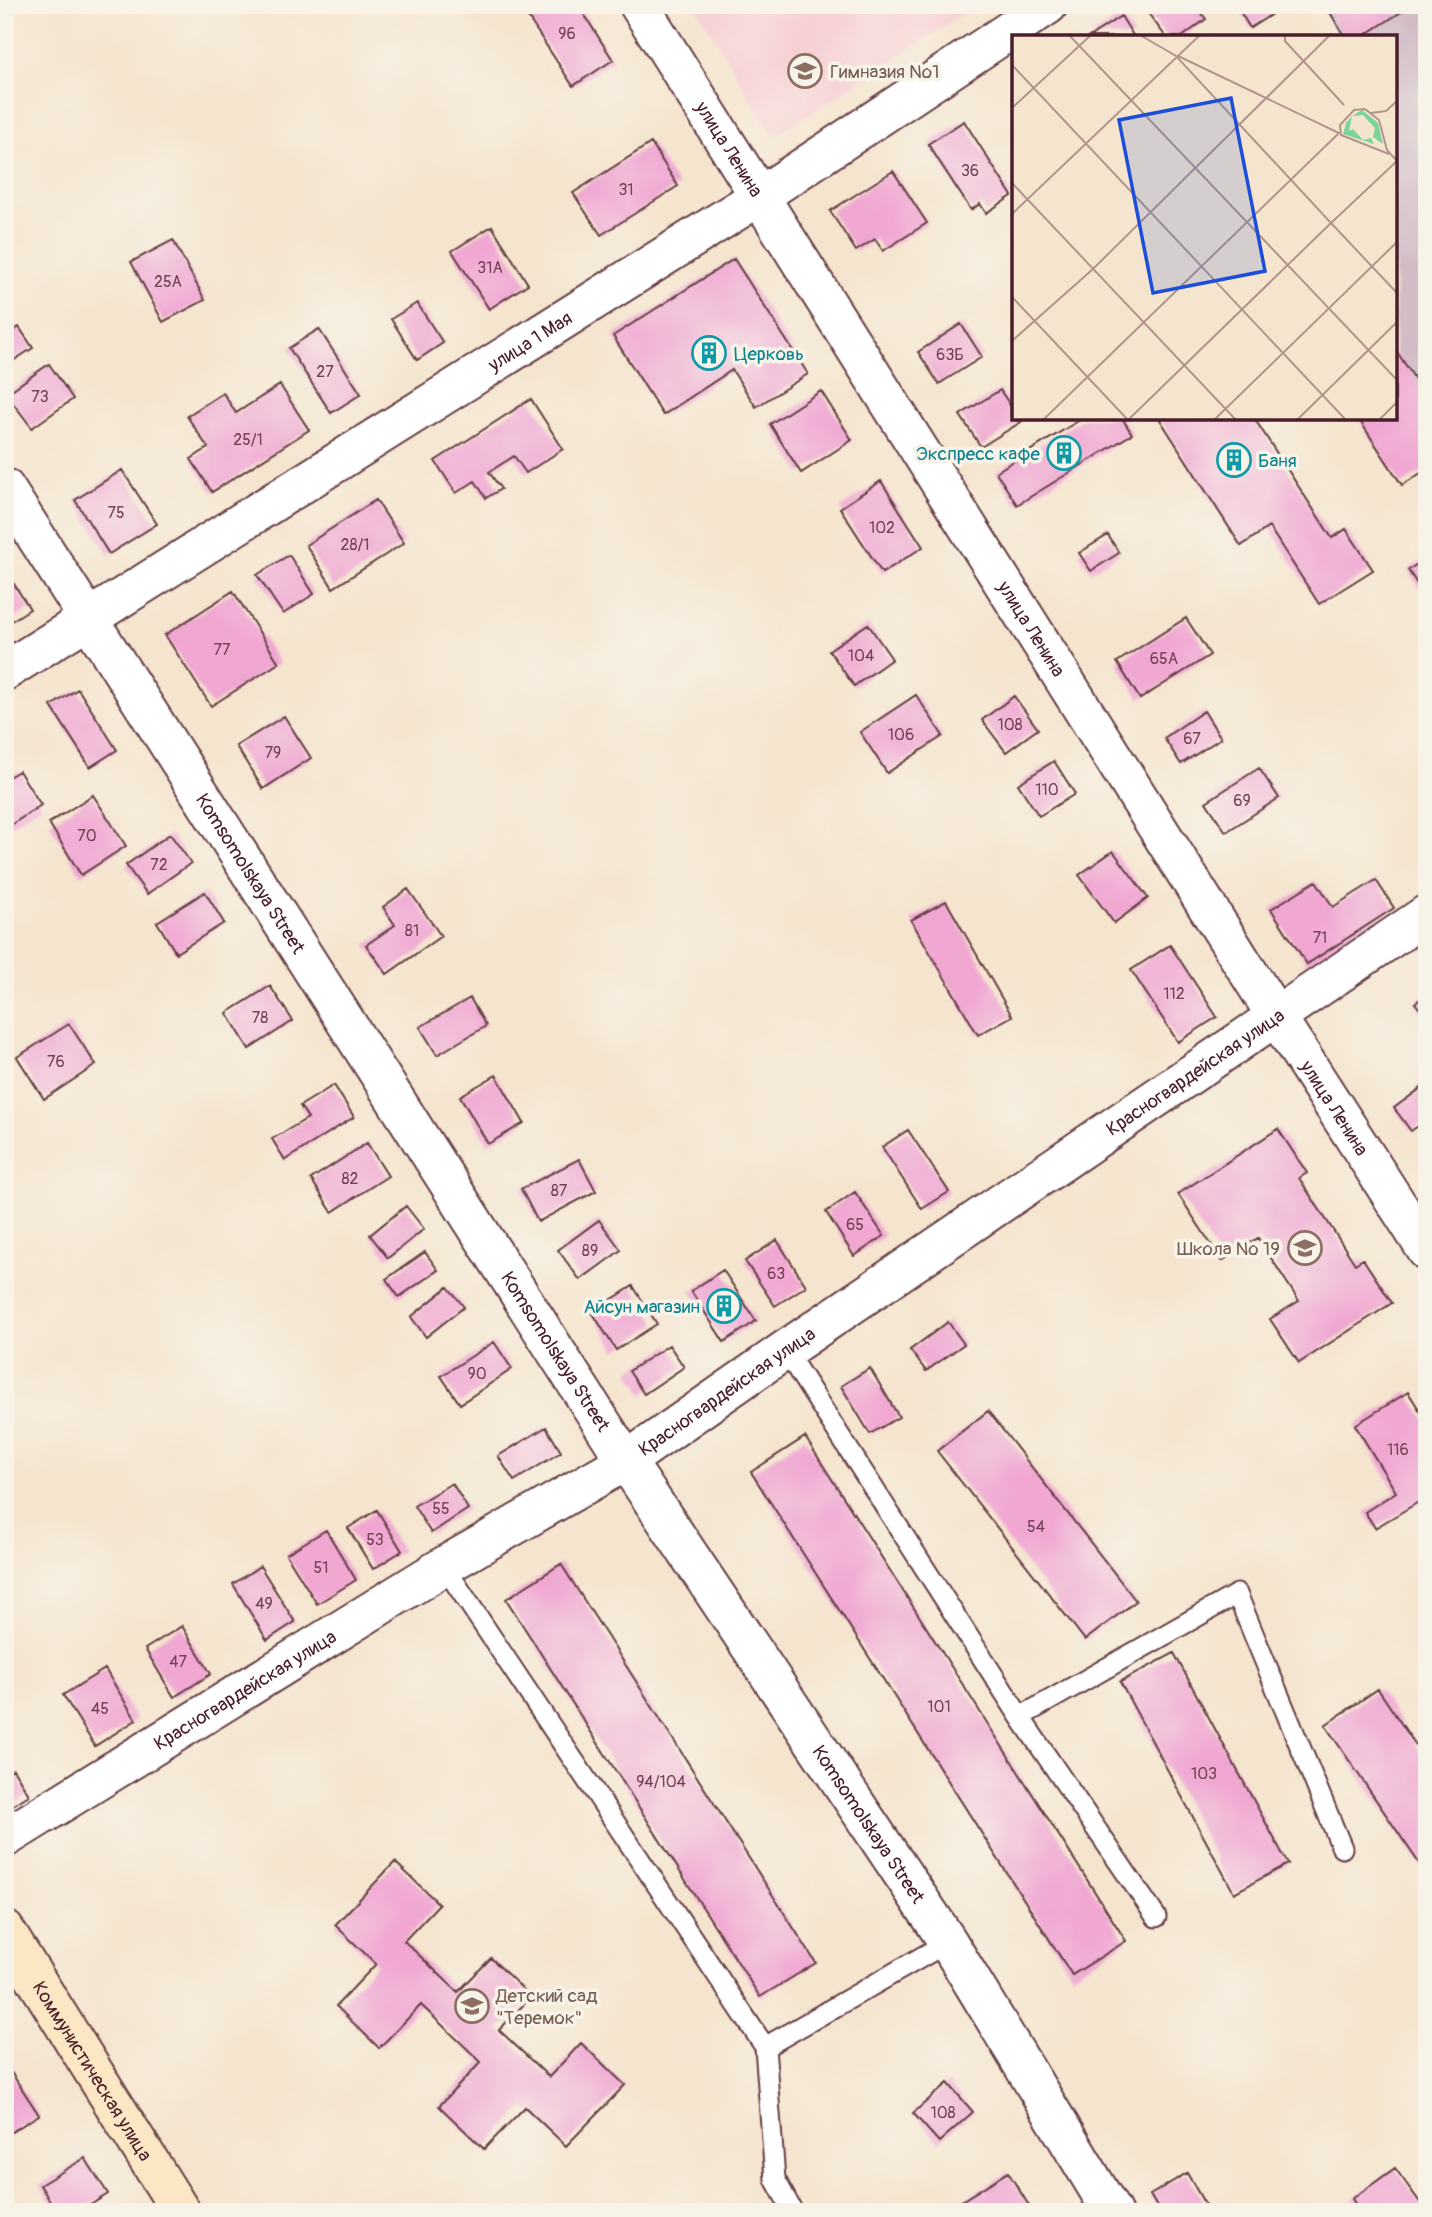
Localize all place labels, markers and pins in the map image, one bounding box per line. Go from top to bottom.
school or university icon: Гимназия №1 [786,52,824,90]
place label: Гимназия №1 [830,60,940,84]
building icon: Церковь [690,334,728,372]
place label: Церковь [734,342,804,366]
building icon: Экспресс кафе [1045,434,1083,472]
building icon: Баня [1215,441,1253,479]
place label: Экспресс кафе [916,442,1041,466]
place label: Баня [1258,449,1297,473]
school or university icon: Школа № 19 [1286,1229,1324,1267]
place label: Школа № 19 [1177,1237,1280,1261]
building icon: Айсун магазин [705,1287,743,1325]
place label: Айсун магазин [583,1295,700,1319]
place label: Детский сад "Теремок" [495,1984,598,2030]
school or university icon: Детский сад "Теремок" [453,1987,491,2025]

